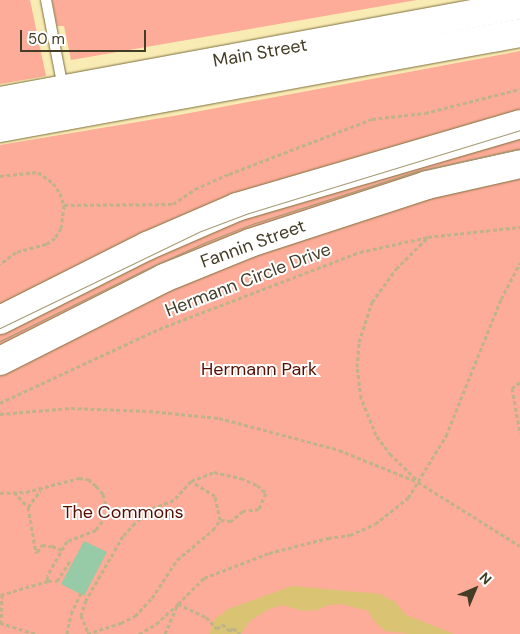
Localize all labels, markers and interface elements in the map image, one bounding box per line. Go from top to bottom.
scale bar [22,20,149,52]
text: 50 m [28,29,65,49]
street label: Main Street [211,34,309,72]
street label: Fannin Street [198,215,308,273]
street label: Hermann Circle Drive [162,238,334,322]
park label: Hermann Park [201,358,317,380]
park label: The Commons [62,501,184,523]
north arrow [450,564,500,614]
text: N [476,568,496,588]

